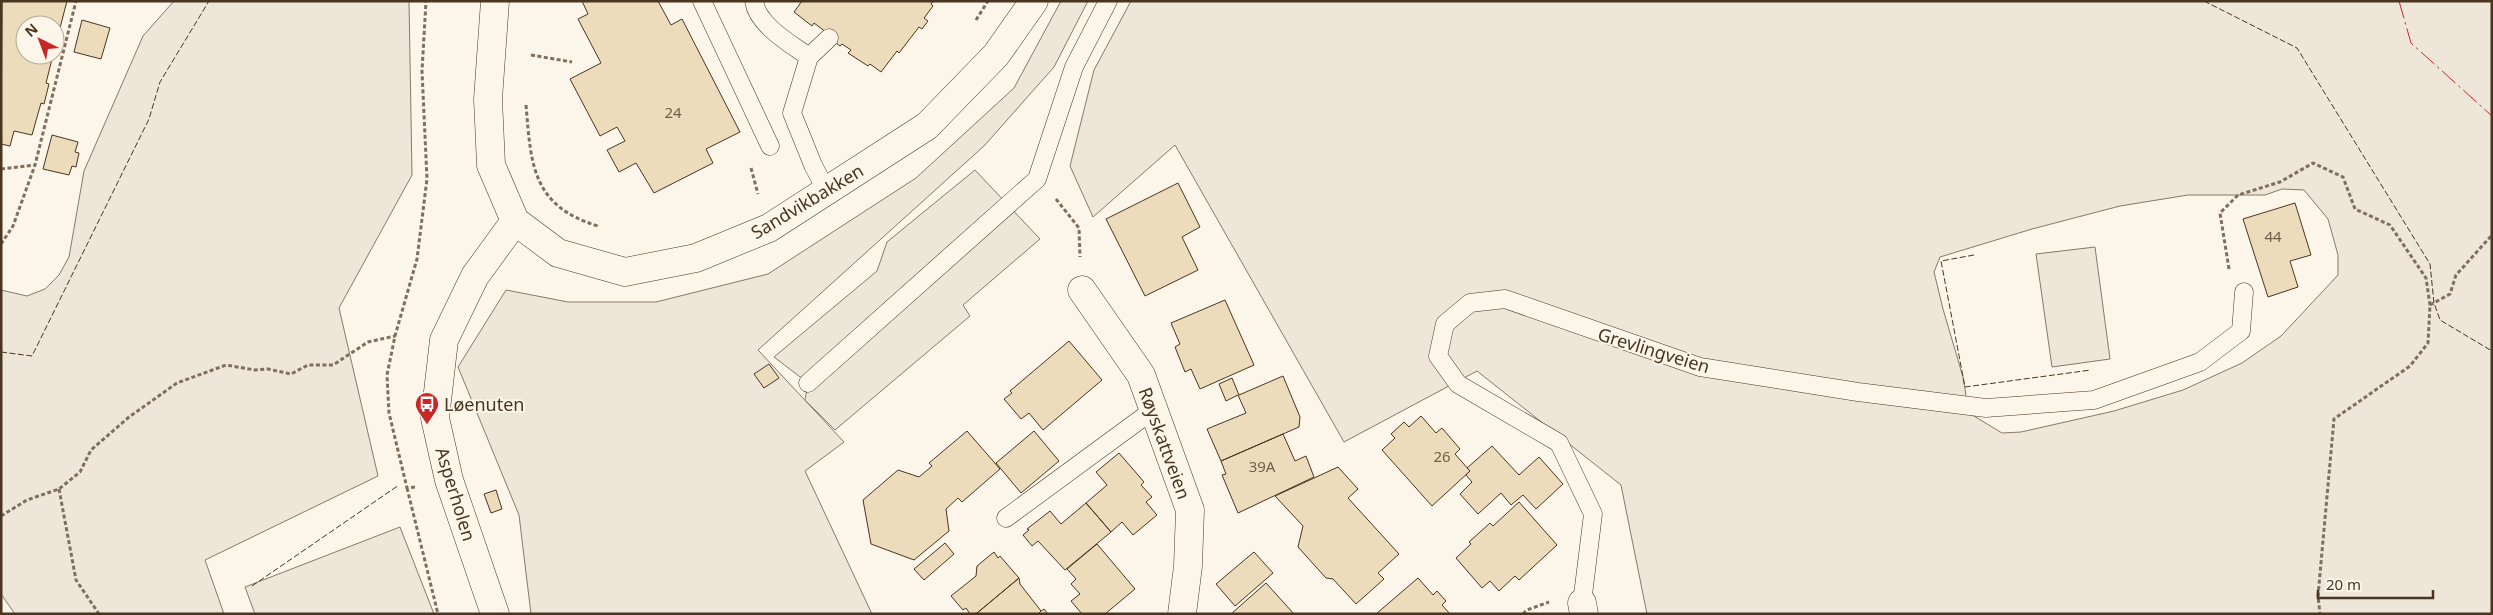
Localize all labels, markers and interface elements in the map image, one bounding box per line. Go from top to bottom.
north arrow [15,15,65,65]
text: N [20,19,42,41]
house number: 24 [664,102,682,122]
street label: Sandvikbakken [746,158,868,244]
house number: 44 [2264,226,2282,246]
street label: Grevlingveien [1595,322,1713,378]
street label: Røyskattveien [1134,384,1196,502]
bus stop icon: Løenuten [414,391,440,425]
place label: Løenuten [444,392,525,416]
street label: Asperholen [430,444,482,544]
house number: 26 [1433,446,1451,466]
house number: 39A [1249,456,1276,476]
scale bar [2318,568,2433,600]
text: 20 m [2326,574,2361,594]

